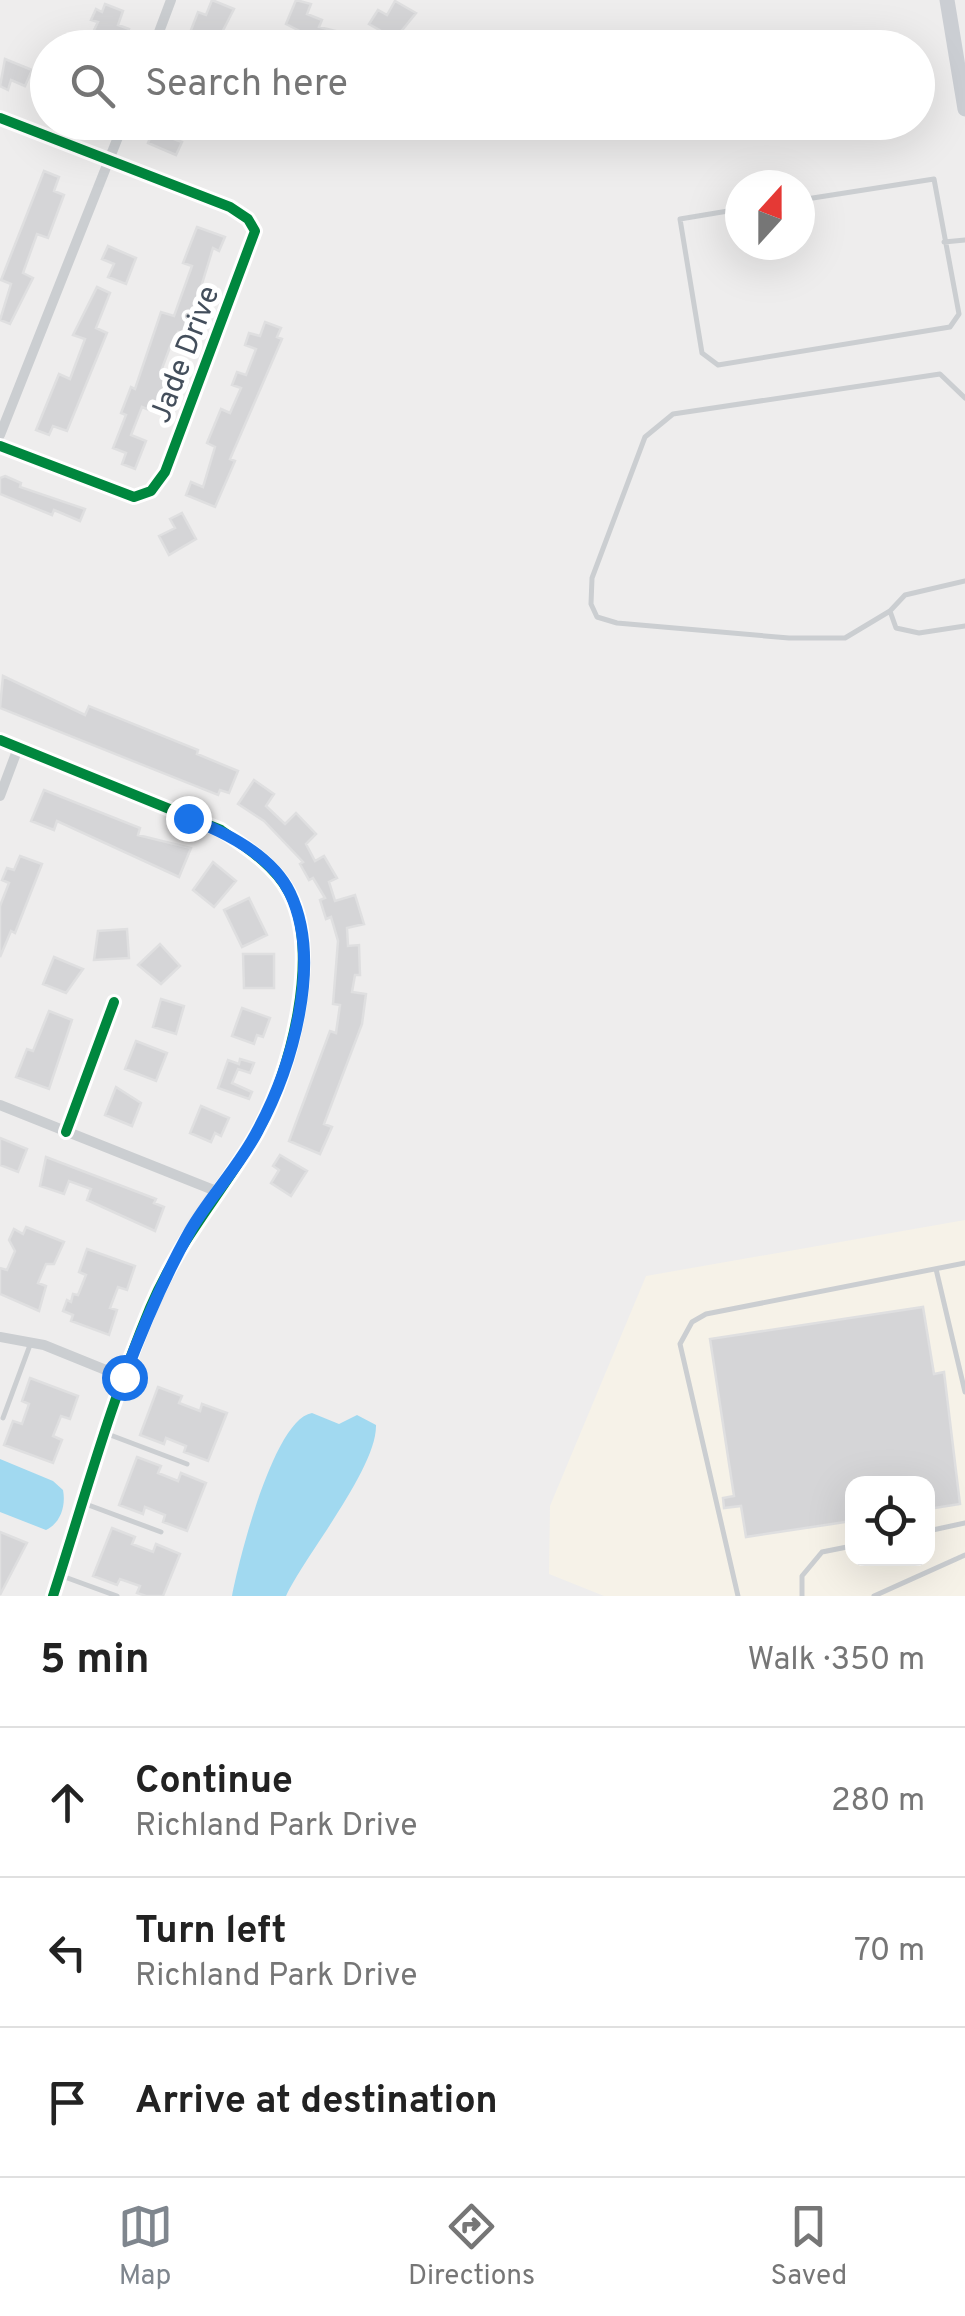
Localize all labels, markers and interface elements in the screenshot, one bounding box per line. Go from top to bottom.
search box [30,30,935,140]
icon: search [65,58,120,113]
text: Search here [145,61,348,110]
north arrow [725,170,815,260]
street label: Jade Drive [143,281,229,429]
route end [166,796,212,842]
route start [102,1355,148,1401]
map controls [845,1476,935,1566]
button: locate [845,1476,935,1566]
text: 5 min [40,1635,150,1688]
text: Walk · 350 m [747,1641,925,1681]
text: Continue [135,1758,293,1807]
icon: ahead [40,1775,95,1830]
text: 280 m [831,1782,925,1822]
text: Richland Park Drive [135,1807,417,1847]
text: Turn left [135,1908,287,1957]
icon: left [40,1925,95,1980]
text: 70 m [854,1932,925,1972]
text: Richland Park Drive [135,1957,417,1997]
icon: arrive [40,2075,95,2130]
text: Arrive at destination [135,2078,498,2127]
tab: Map [118,2199,173,2295]
tab: Directions [408,2199,535,2295]
tab: Saved [770,2199,847,2295]

